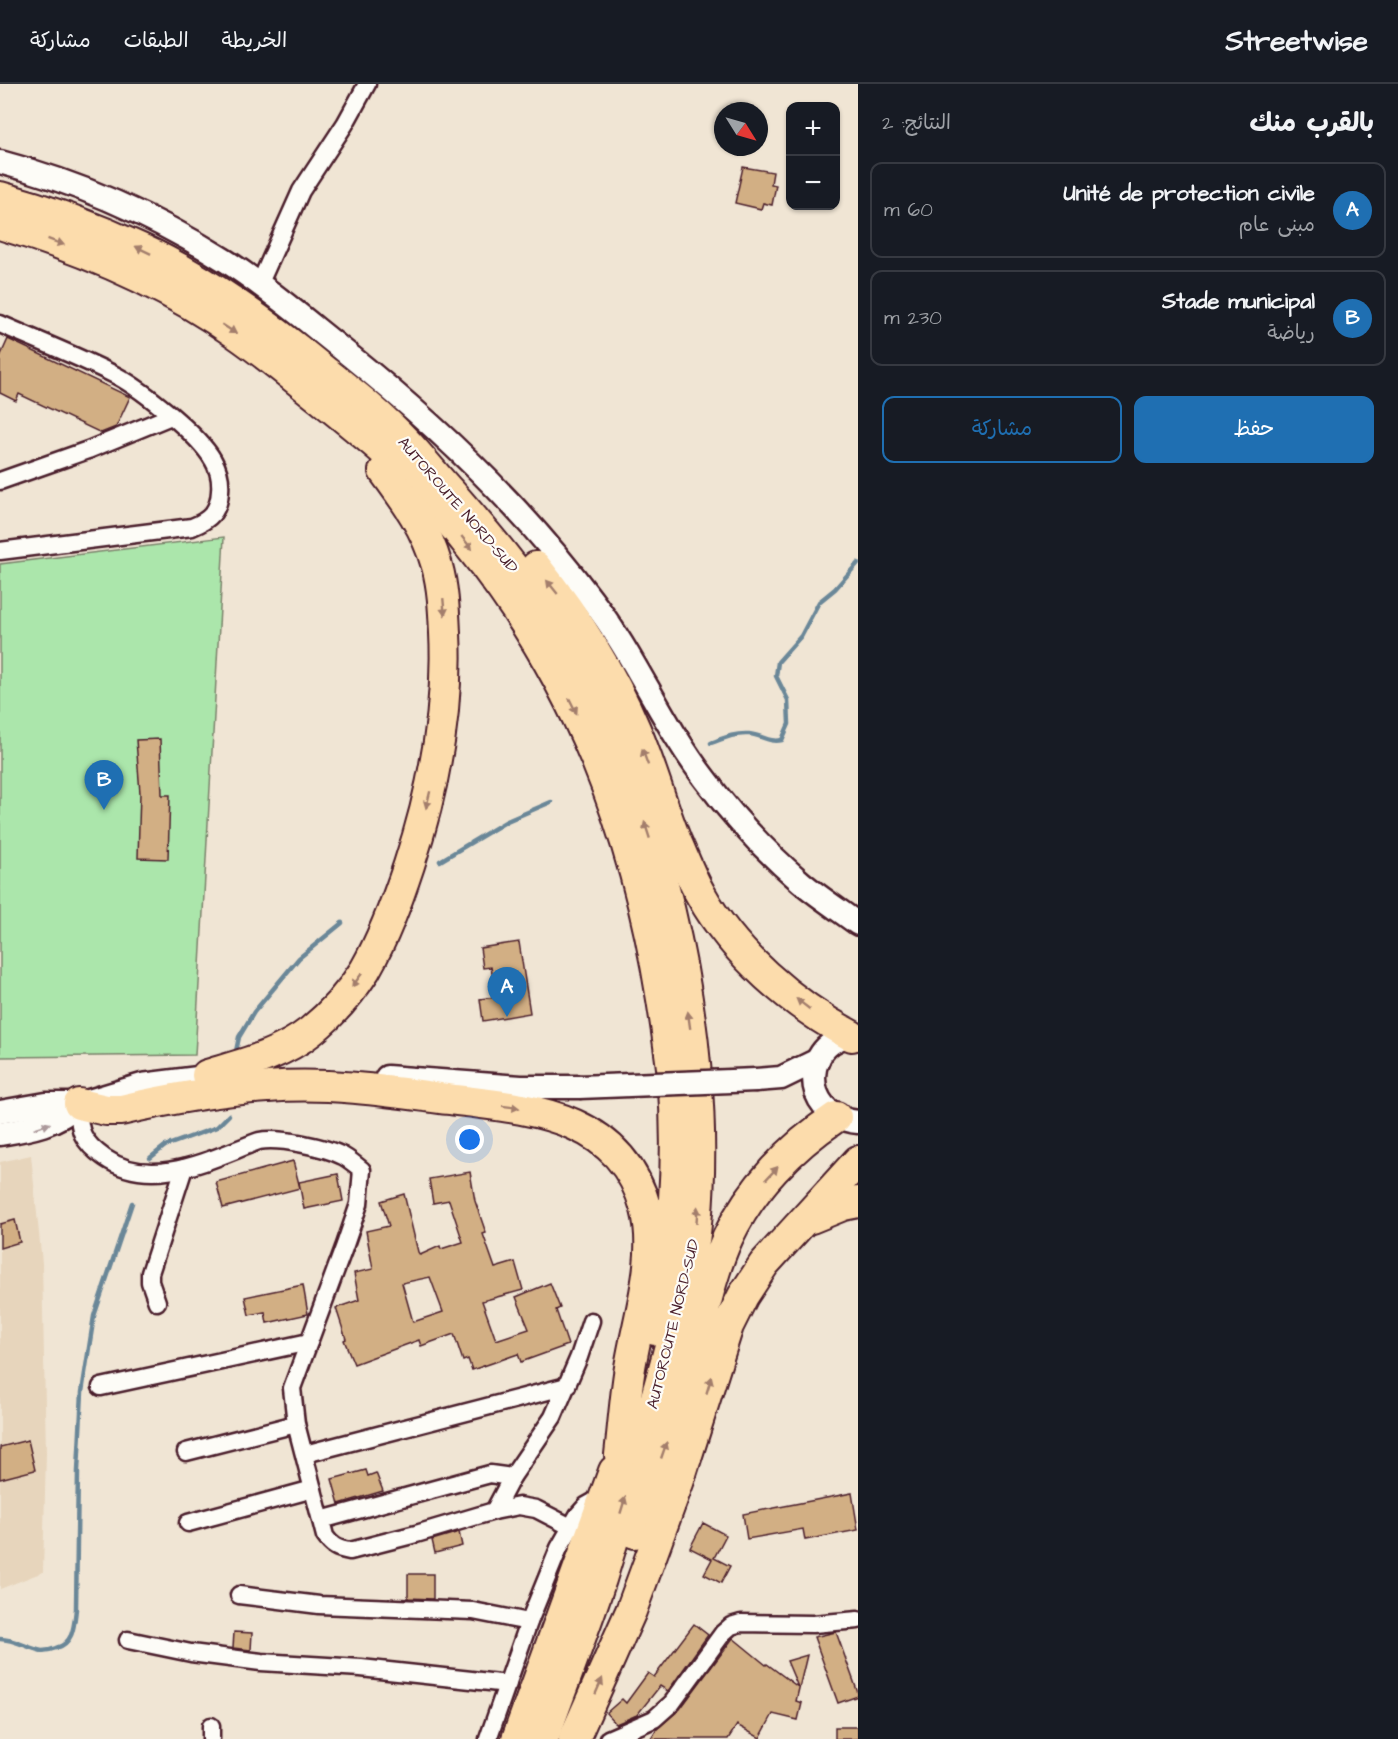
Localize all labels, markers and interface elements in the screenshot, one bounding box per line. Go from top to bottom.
text: Streetwise [1226,22,1368,61]
text: مشاركة [30,26,91,55]
text: الطبقات [124,26,189,55]
text: الخريطة [222,26,287,55]
north arrow [714,102,768,156]
map controls [786,102,840,210]
button: + [786,102,840,156]
text: بالقرب منك [1250,105,1374,141]
text: النتائج: 2 [882,109,951,137]
button: − [786,156,840,210]
text: Unité de protection civile [1063,178,1315,209]
text: 60 m [884,196,933,224]
text: A [1346,196,1359,224]
text: مبنى عام [1238,211,1315,239]
one-way arrow [47,237,65,247]
one-way arrow [135,246,152,255]
text: Stade municipal [1162,286,1315,317]
text: 230 m [884,304,942,332]
text: B [1345,304,1360,332]
text: رياضة [1267,319,1315,347]
one-way arrow [221,323,237,335]
button: مشاركة [882,396,1122,463]
button: حفظ [1134,396,1374,463]
street label: AUTOROUTE NORD-SUD [393,432,523,578]
one-way arrow [461,535,473,550]
one-way arrow [546,579,558,594]
one-way arrow [439,597,449,616]
one-way arrow [569,697,578,714]
one-way arrow [640,747,650,765]
pin: B [84,760,124,810]
one-way arrow [423,791,433,809]
one-way arrow [642,821,651,839]
pin: A [488,968,526,1017]
one-way arrow [351,972,363,988]
one-way arrow [795,998,811,1011]
one-way arrow [684,1011,693,1030]
one-way arrow [502,1102,521,1111]
one-way arrow [33,1120,51,1130]
your location [455,1125,484,1154]
one-way arrow [764,1166,778,1180]
one-way arrow [692,1205,701,1224]
street label: AUTOROUTE NORD-SUD [641,1237,705,1411]
one-way arrow [705,1376,714,1394]
one-way arrow [659,1440,669,1458]
one-way arrow [619,1496,628,1514]
one-way arrow [595,1677,605,1695]

